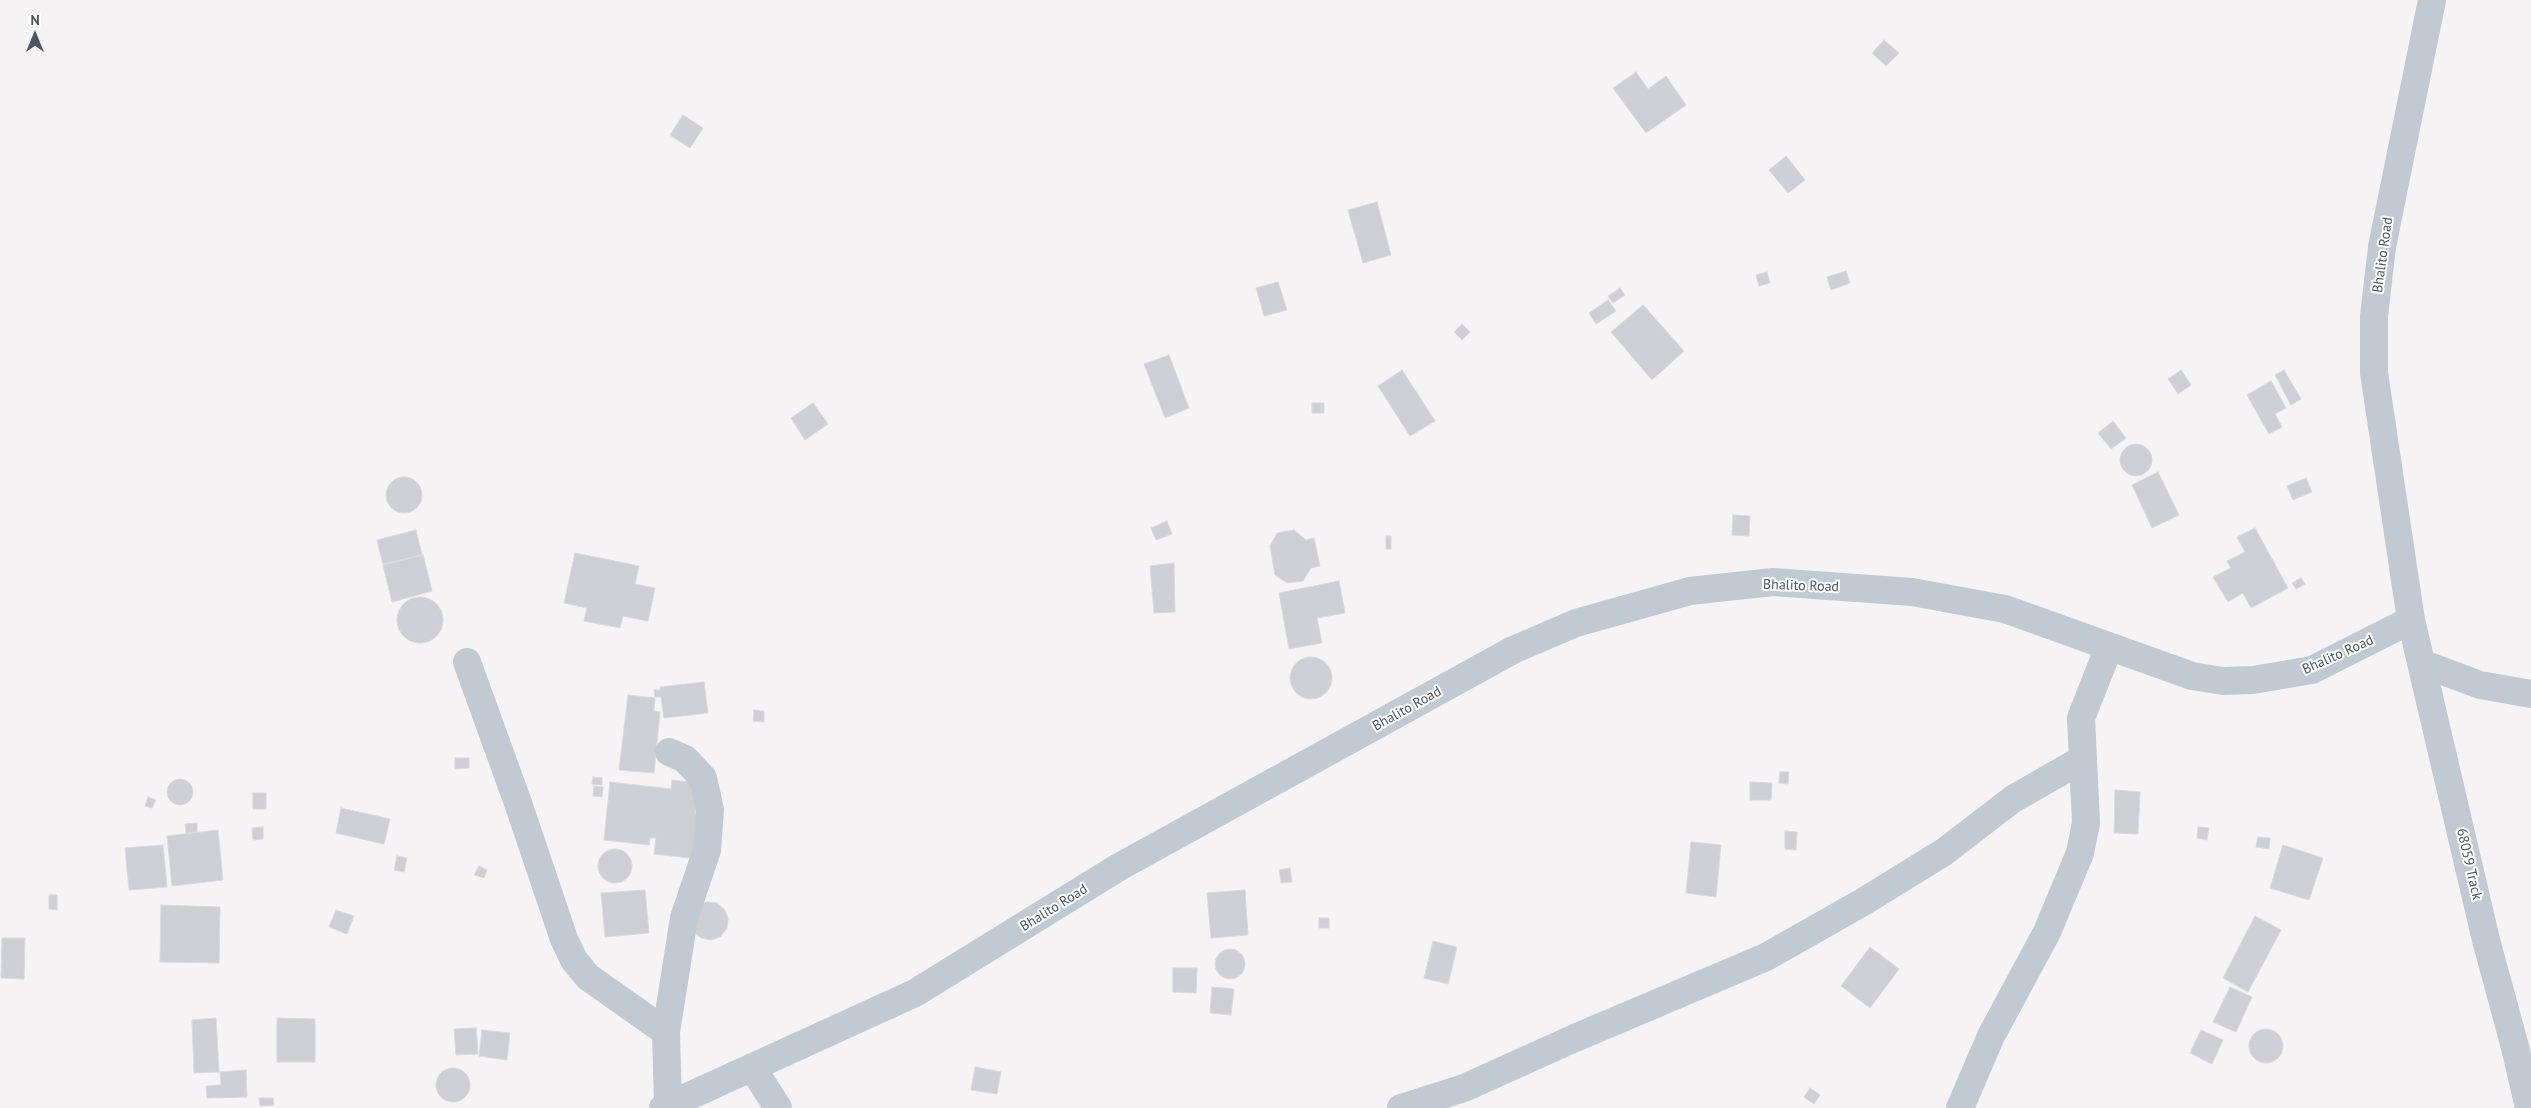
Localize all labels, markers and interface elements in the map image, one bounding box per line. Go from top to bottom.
north arrow [10,10,60,60]
text: N [30,11,40,29]
street label: Bhalito Road [2369,216,2397,294]
street label: Bhalito Road [1763,576,1839,596]
street label: Bhalito Road [2300,632,2376,678]
street label: Bhalito Road [1370,683,1444,735]
street label: 68059 Track [2453,827,2485,901]
street label: Bhalito Road [1017,881,1091,935]

